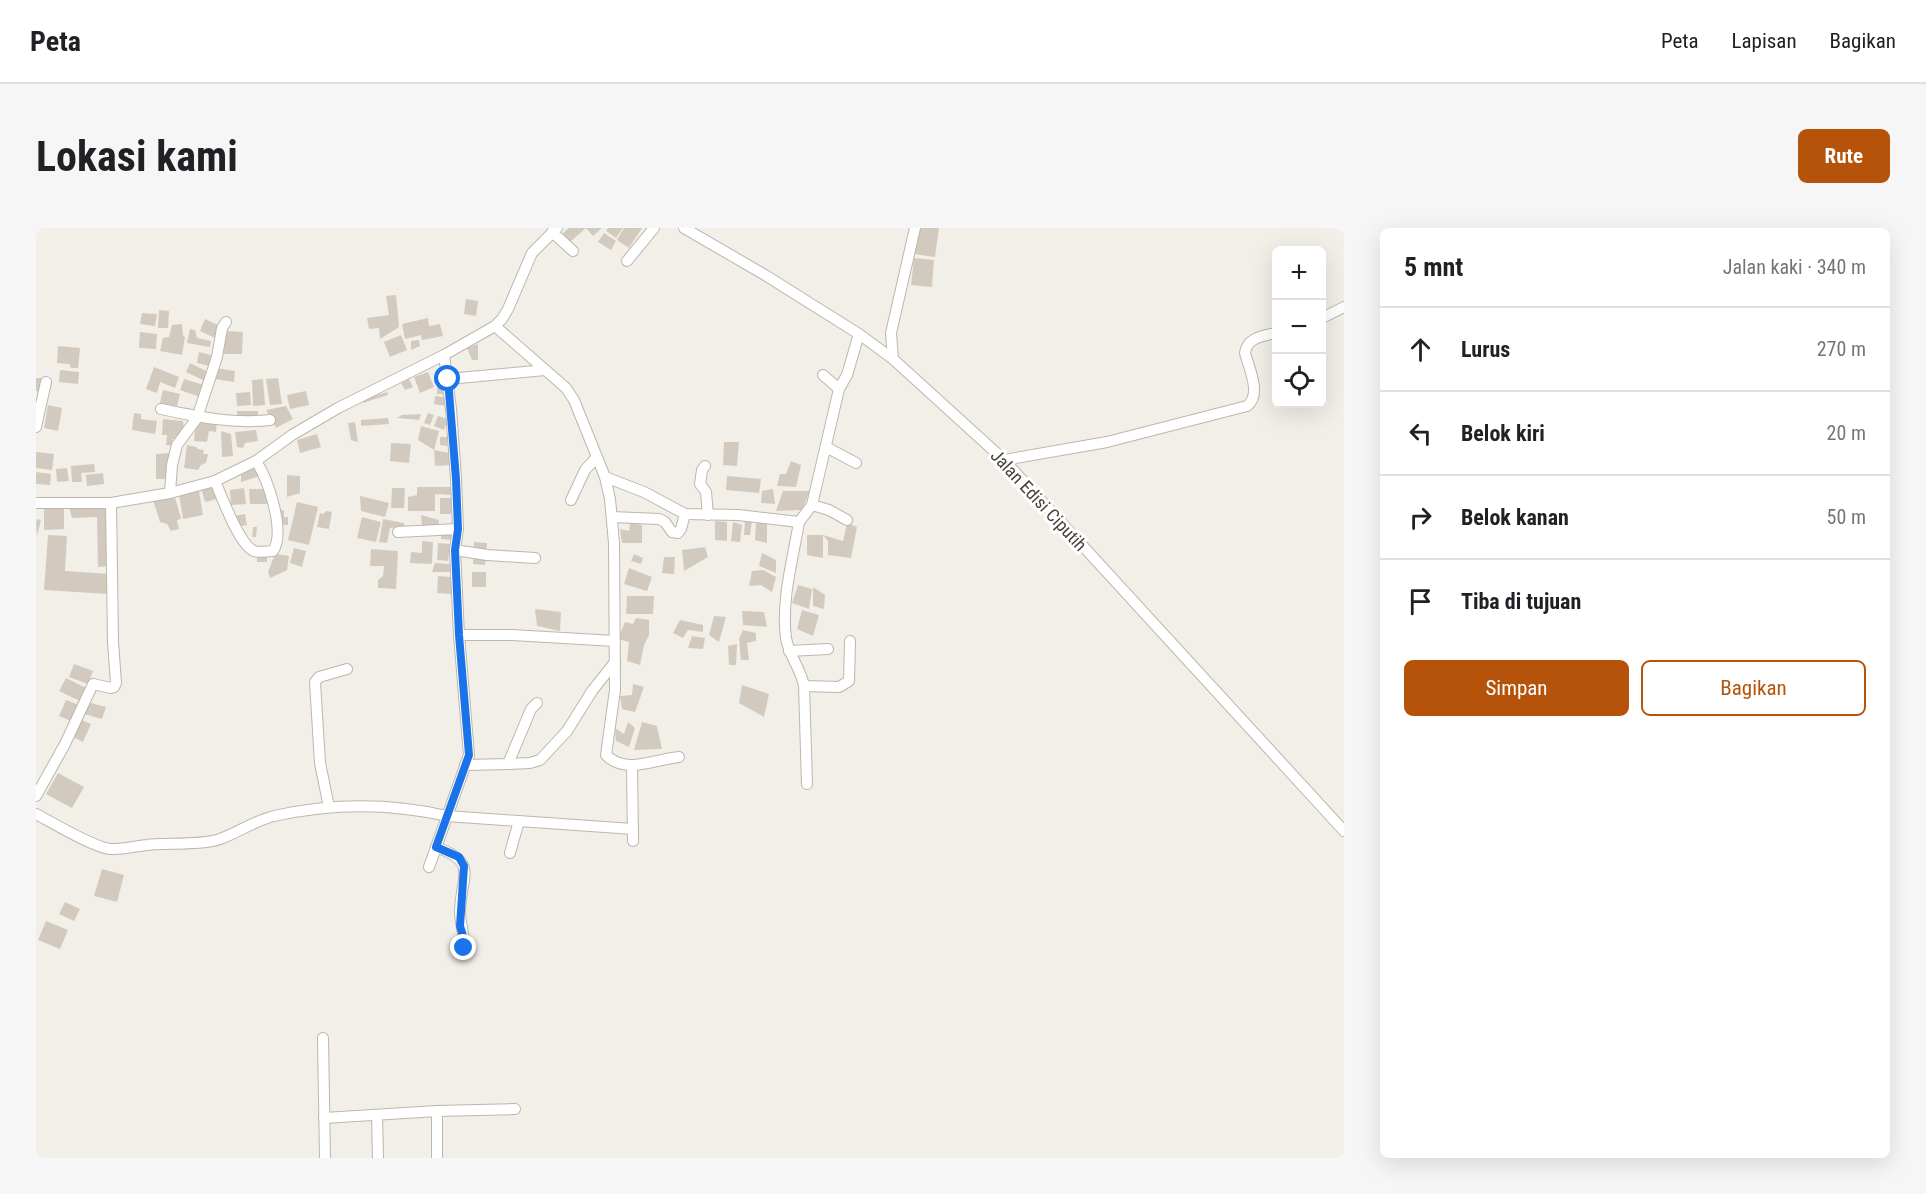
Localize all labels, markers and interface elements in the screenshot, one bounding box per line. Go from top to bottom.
text: Peta [30,25,81,58]
text: Peta [1661,29,1699,53]
text: Lapisan [1732,29,1797,53]
text: Bagikan [1830,29,1896,53]
button: Rute [1798,129,1890,183]
text: Lokasi kami [36,132,238,181]
map controls [1272,246,1326,408]
button: + [1272,246,1326,300]
text: 5 mnt [1404,252,1463,282]
text: Jalan kaki · 340 m [1723,255,1866,279]
button: − [1272,300,1326,354]
icon: ahead [1404,333,1437,366]
text: Lurus [1461,337,1510,362]
text: 270 m [1817,337,1866,361]
button: locate [1272,354,1326,408]
route start [434,365,460,391]
icon: left [1404,417,1437,450]
text: Belok kiri [1461,421,1545,446]
text: 20 m [1827,421,1866,445]
street label: Jalan Edisi Ciputih [987,445,1091,555]
icon: right [1404,501,1437,534]
text: Belok kanan [1461,505,1569,530]
text: 50 m [1827,505,1866,529]
icon: arrive [1404,585,1437,618]
text: Tiba di tujuan [1461,589,1581,614]
button: Simpan [1404,660,1629,716]
button: Bagikan [1641,660,1866,716]
route end [450,934,476,960]

